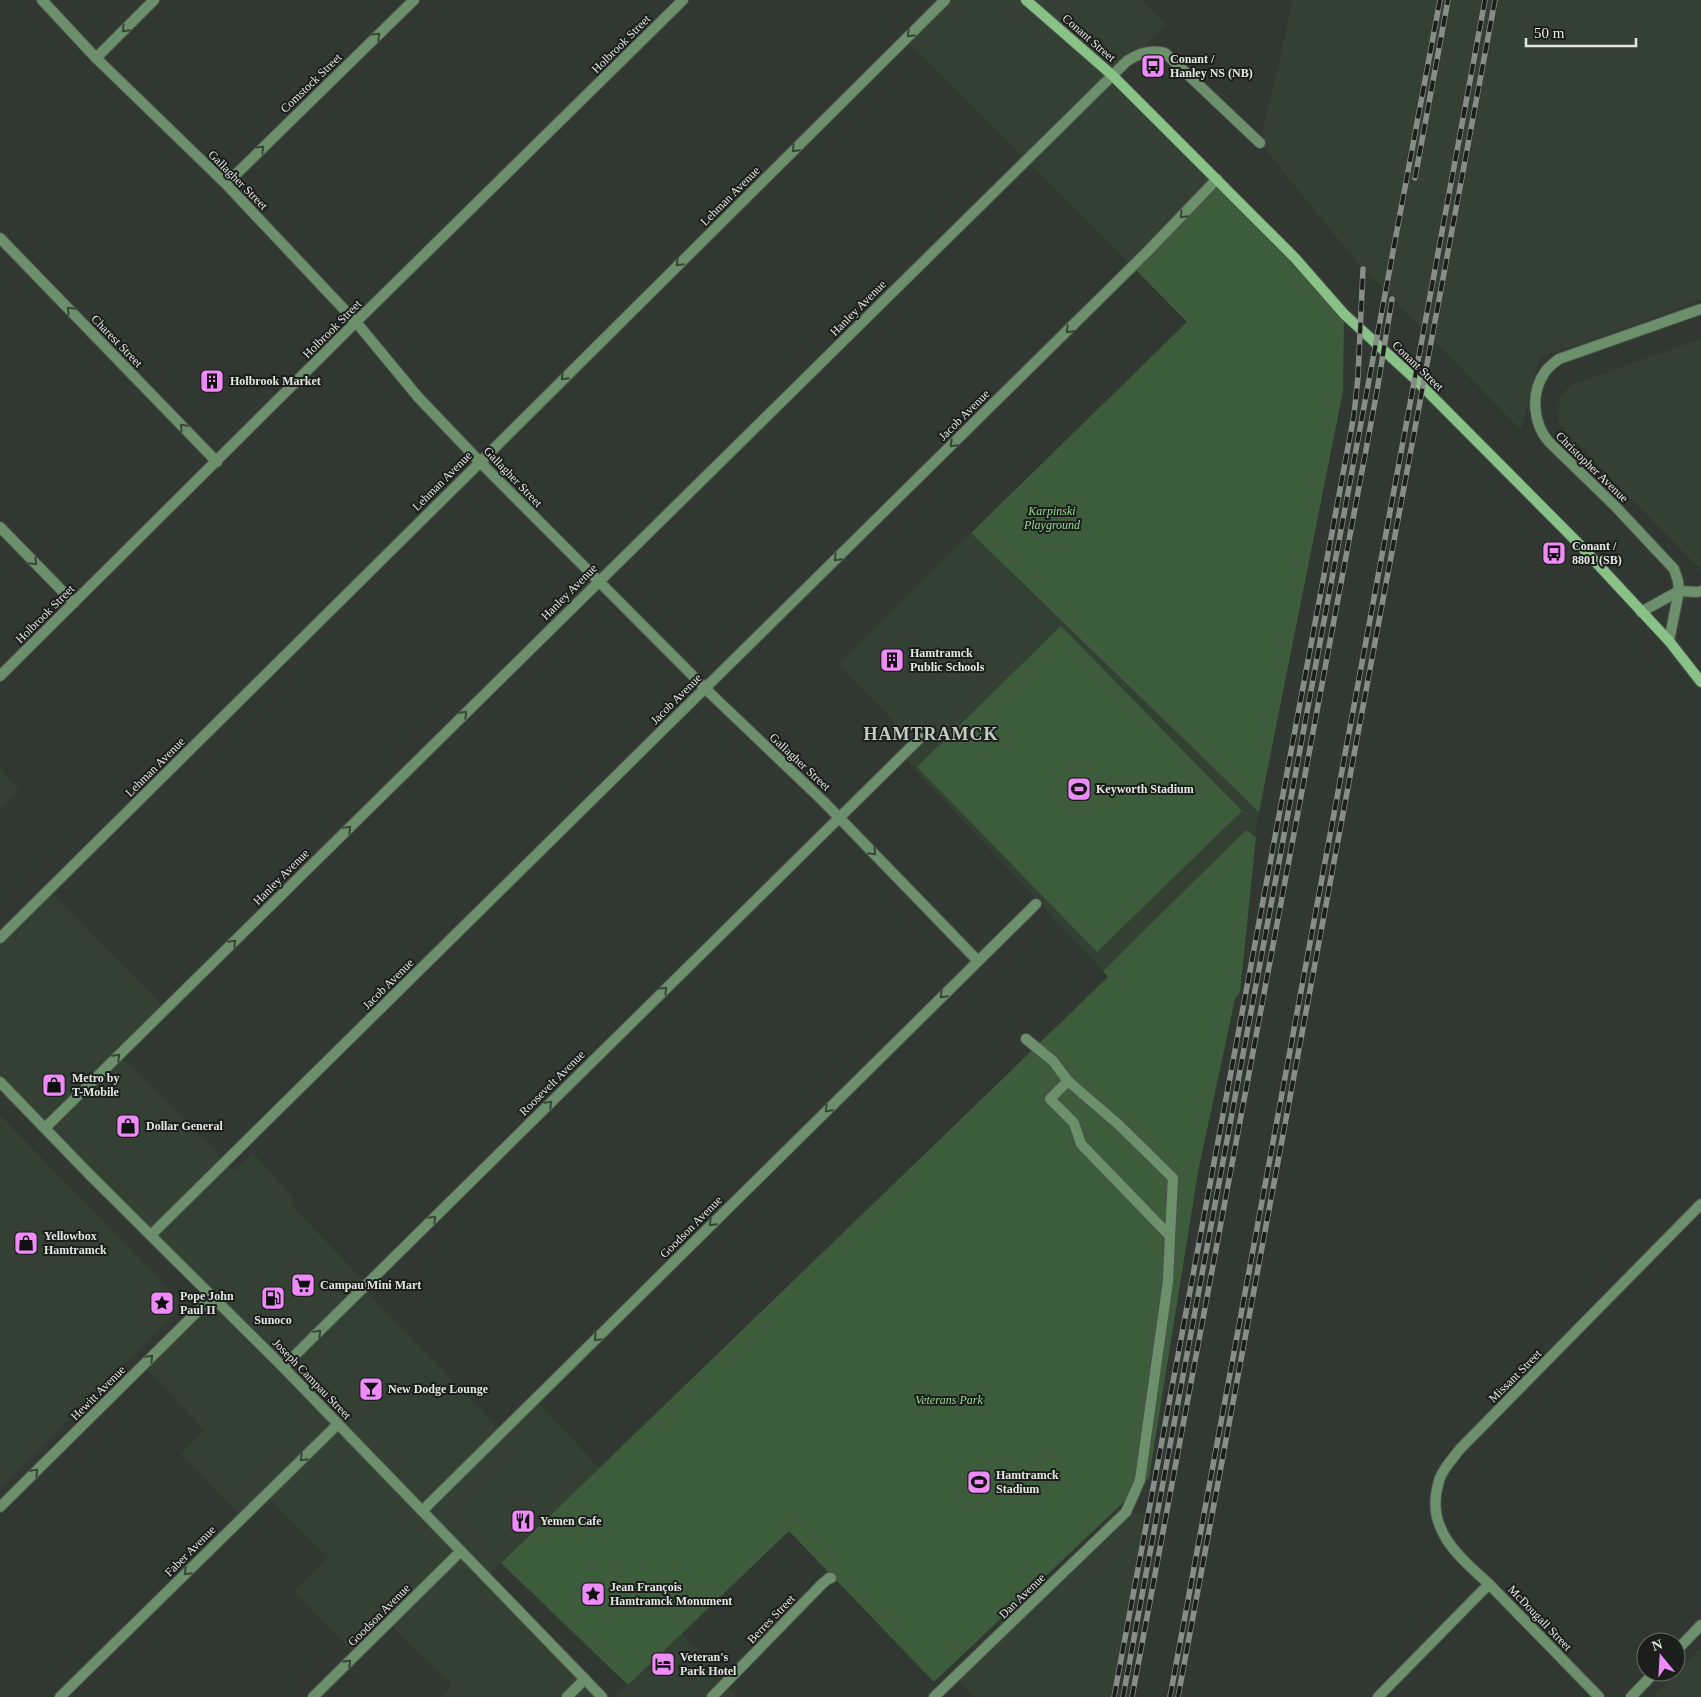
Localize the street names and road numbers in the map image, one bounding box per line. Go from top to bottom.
street label: Holbrook Street [589,11,654,76]
street label: Conant Street [1060,11,1119,65]
street label: Comstock Street [277,50,345,116]
street label: Gallagher Street [205,147,271,213]
street label: Lehman Avenue [697,163,763,229]
street label: Hanley Avenue [827,277,889,339]
street label: Holbrook Street [300,296,365,361]
street label: Charest Street [88,312,146,371]
street label: Conant Street [1390,338,1447,394]
street label: Jacob Avenue [936,387,992,443]
street label: Christopher Avenue [1553,429,1631,505]
street label: Gallagher Street [481,444,546,510]
street label: Lehman Avenue [409,448,475,514]
street label: Hanley Avenue [538,561,600,623]
street label: Holbrook Street [13,581,78,646]
street label: Jacob Avenue [648,671,704,727]
street label: Gallagher Street [767,730,834,794]
street label: Lehman Avenue [122,734,188,800]
street label: Hanley Avenue [250,846,312,908]
street label: Jacob Avenue [360,956,416,1012]
street label: Roosevelt Avenue [516,1047,588,1119]
street label: Goodson Avenue [657,1193,725,1261]
street label: Joseph Campau Street [270,1336,355,1423]
street label: Missant Street [1486,1346,1545,1405]
street label: Hewitt Avenue [68,1363,128,1423]
street label: Faber Avenue [162,1523,218,1579]
street label: Dan Avenue [996,1571,1048,1621]
street label: Goodson Avenue [345,1581,413,1649]
street label: McDougall Street [1505,1582,1575,1654]
street label: Berres Street [744,1591,798,1646]

